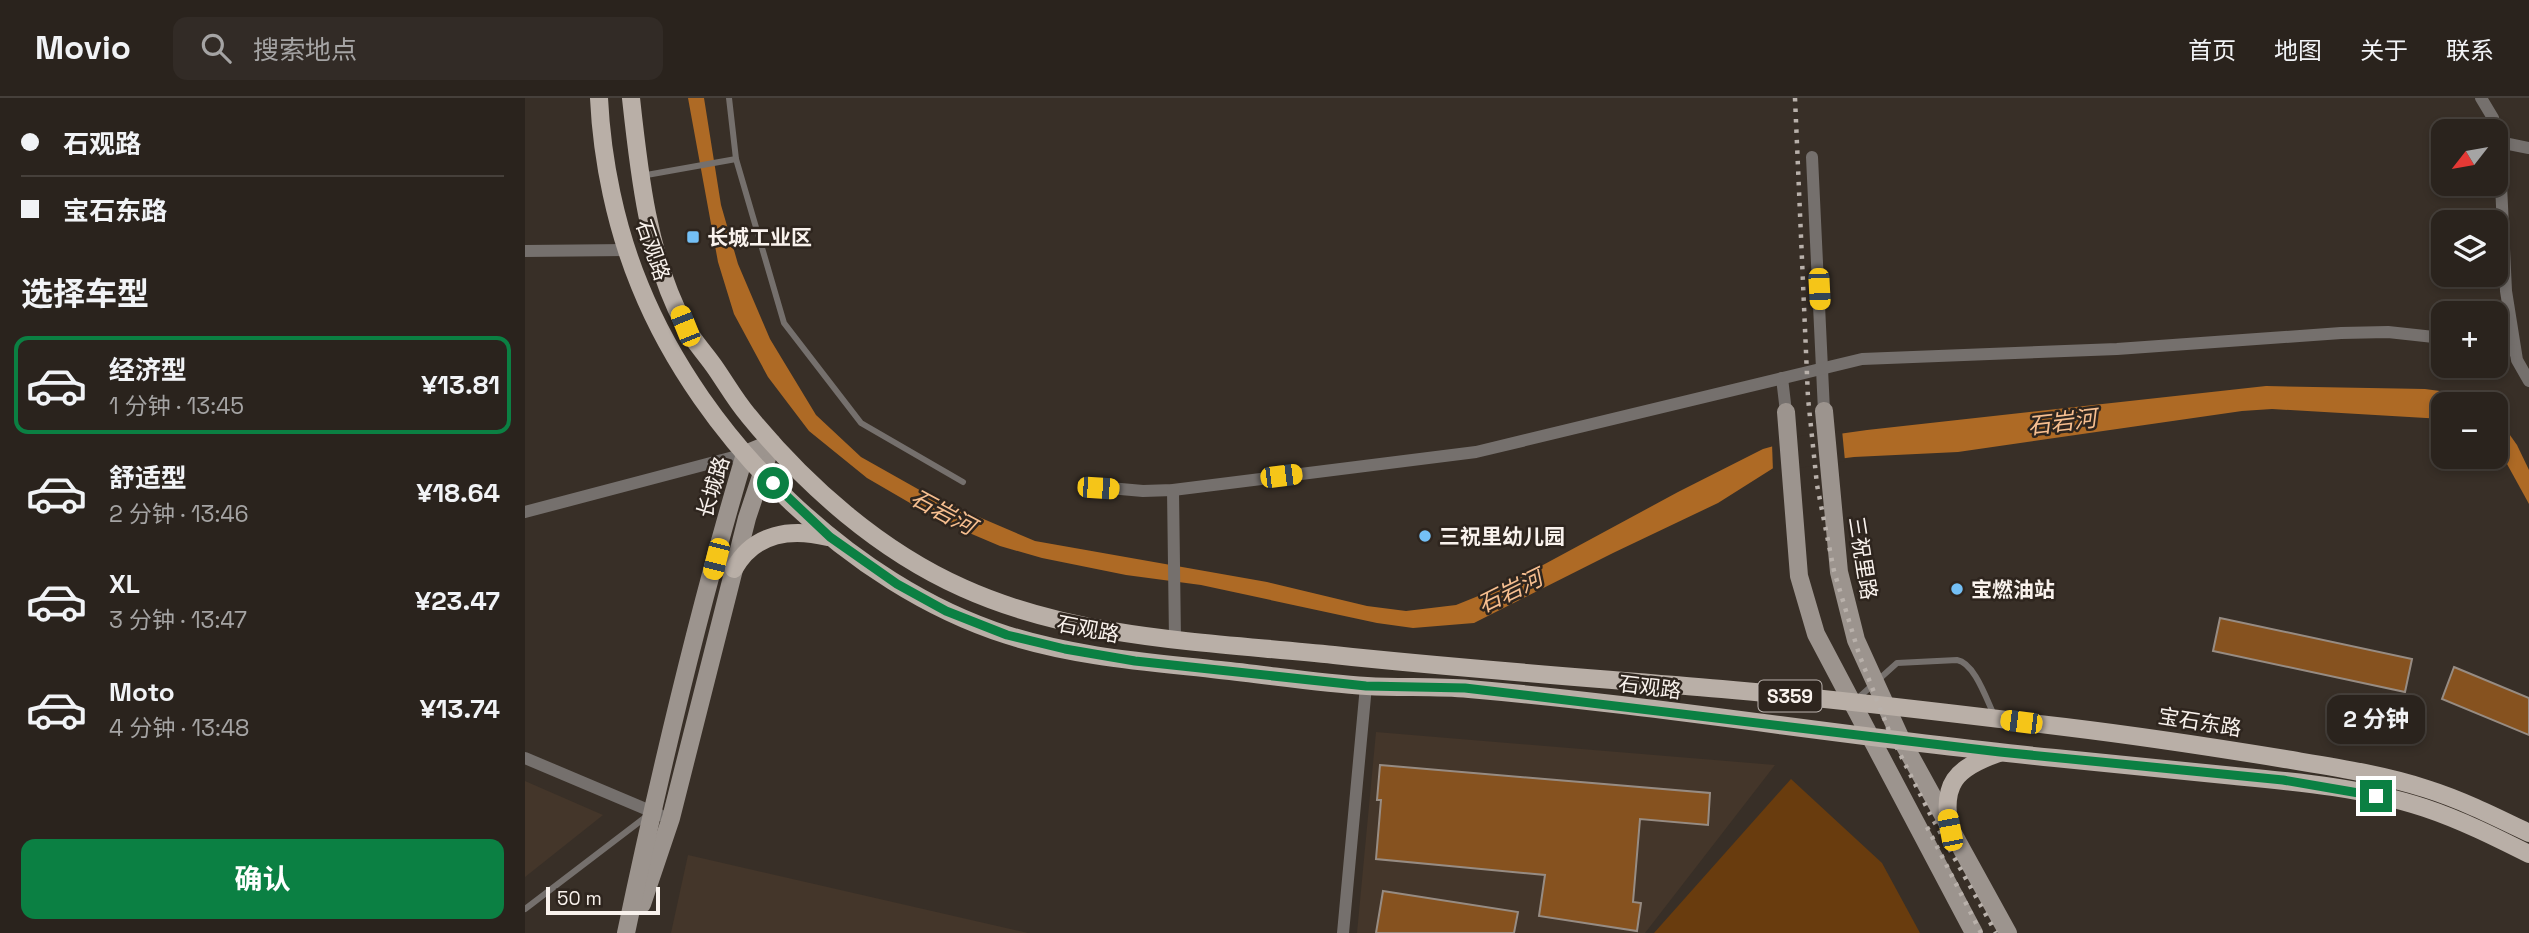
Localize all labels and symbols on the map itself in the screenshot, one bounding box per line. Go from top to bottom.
north arrow [2431,119,2508,196]
street label: 石观路 [630,216,676,284]
place label: 长城工业区 [707,224,812,251]
marker: 长城工业区 [685,229,701,245]
car [1808,267,1831,311]
car [668,303,703,349]
water label: 石岩河 [2026,402,2102,441]
street label: 长城路 [691,453,735,521]
car [1259,463,1304,489]
route start [757,467,789,499]
car [1077,476,1120,500]
water label: 石岩河 [905,483,984,543]
street label: 三祝里路 [1843,514,1883,602]
place label: 三祝里幼儿园 [1439,523,1565,550]
marker: 三祝里幼儿园 [1417,528,1433,544]
car [701,536,732,582]
water label: 石岩河 [1472,561,1551,620]
place label: 宝燃油站 [1971,576,2055,603]
marker: 宝燃油站 [1949,581,1965,597]
street label: 石观路 [1055,610,1121,648]
street label: 石观路 [1617,670,1683,704]
road number: S359 [1759,680,1821,712]
callout: 2 分钟 [2327,694,2425,744]
street label: 宝石东路 [2156,702,2244,742]
car [1999,709,2044,735]
route end [2360,780,2392,812]
car [1936,807,1965,853]
scale bar [546,884,660,916]

